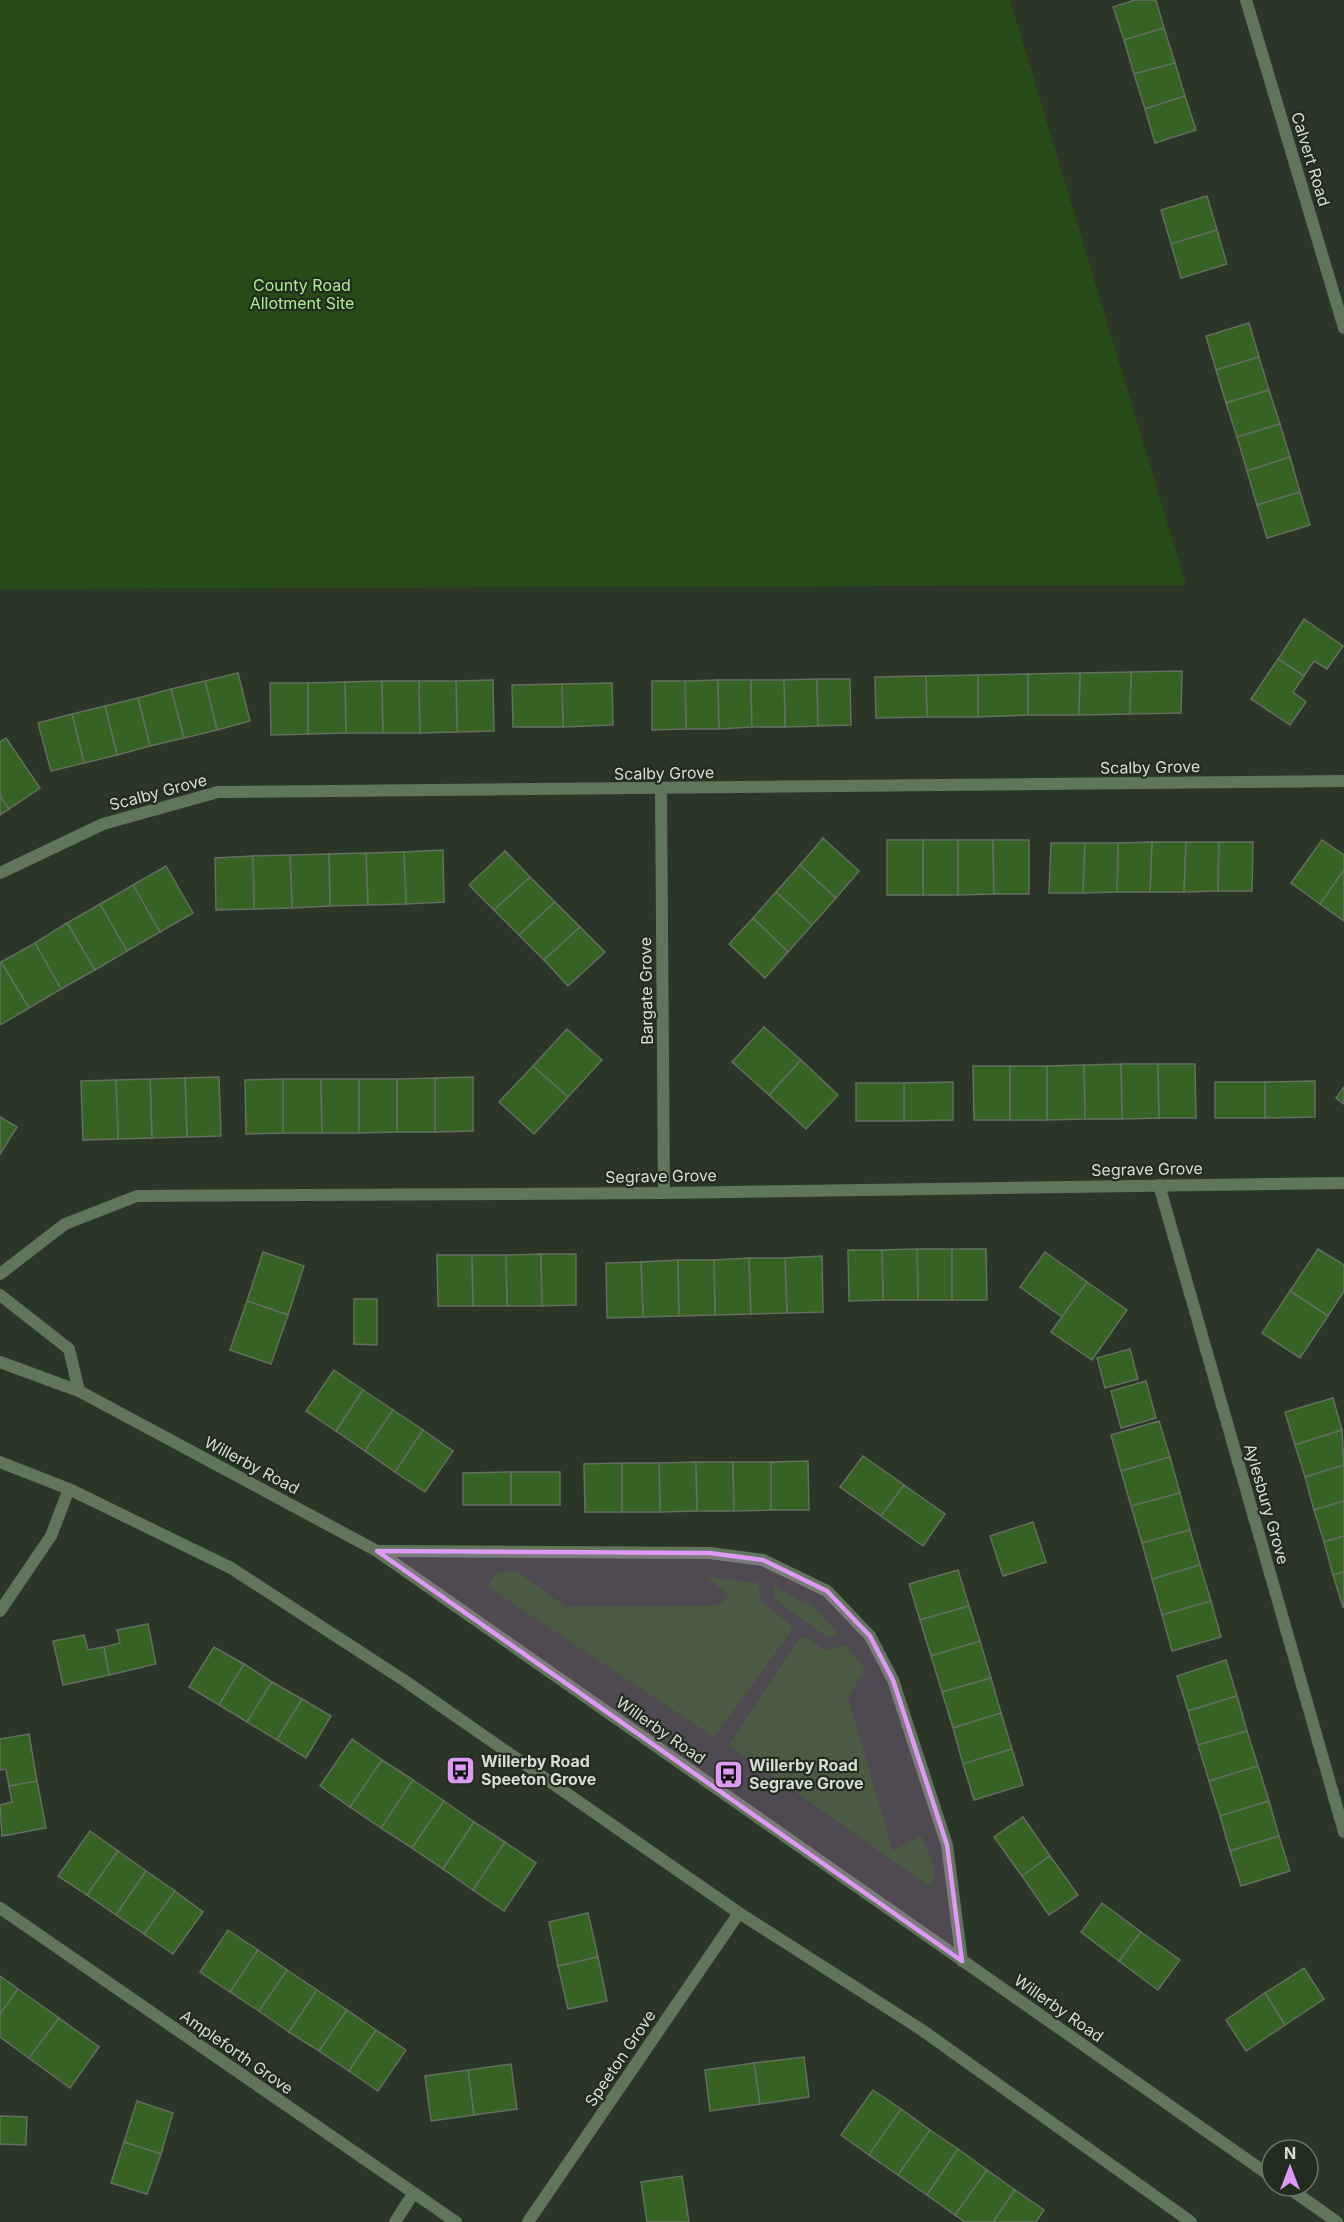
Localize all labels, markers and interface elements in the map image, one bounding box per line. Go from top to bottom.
street label: Calvert Road [1287,110,1335,208]
park label: County Road Allotment Site [250,275,354,313]
street label: Scalby Grove [1100,756,1200,778]
street label: Scalby Grove [614,762,714,784]
street label: Scalby Grove [107,769,209,815]
street label: Bargate Grove [635,937,657,1045]
street label: Segrave Grove [1091,1158,1203,1180]
street label: Segrave Grove [605,1165,717,1187]
street label: Willerby Road [201,1432,303,1498]
street label: Aylesbury Grove [1240,1441,1294,1567]
street label: Willerby Road [612,1692,710,1768]
place label: Willerby Road Speeton Grove [481,1751,596,1789]
bus stop icon: Willerby Road Speeton Grove [444,1754,476,1786]
place label: Willerby Road Segrave Grove [749,1755,864,1793]
bus stop icon: Willerby Road Segrave Grove [712,1758,744,1790]
street label: Willerby Road [1010,1970,1108,2046]
street label: Ampleforth Grove [177,2006,297,2098]
street label: Speeton Grove [580,2006,660,2110]
north arrow [1260,2138,1320,2198]
text: N [1284,2143,1296,2163]

